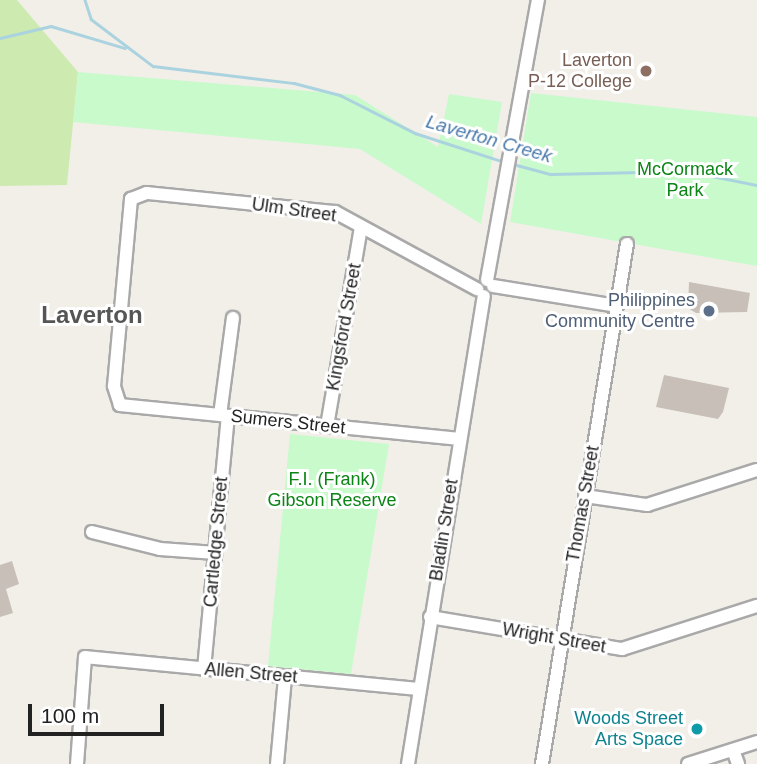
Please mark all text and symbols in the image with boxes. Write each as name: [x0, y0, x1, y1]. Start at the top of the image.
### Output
place label: Laverton P-12 College: [528, 50, 632, 92]
marker: Laverton P-12 College: [638, 63, 654, 79]
water label: Laverton Creek: [423, 110, 555, 168]
park label: McCormack Park: [637, 159, 733, 202]
street label: Ulm Street: [250, 193, 338, 227]
street label: Kingsford Street: [322, 262, 366, 392]
place label: Philippines Community Centre: [545, 290, 695, 332]
district label: Laverton: [41, 301, 143, 329]
marker: Philippines Community Centre: [701, 303, 717, 319]
street label: Sumers Street: [230, 405, 346, 439]
street label: Thomas Street: [562, 444, 604, 564]
park label: F.I. (Frank) Gibson Reserve: [267, 469, 397, 512]
street label: Cartledge Street: [200, 476, 232, 608]
street label: Bladin Street: [425, 477, 463, 583]
street label: Wright Street: [501, 618, 607, 658]
street label: Allen Street: [204, 658, 298, 688]
scale bar: [32, 690, 168, 734]
text: 100 m: [41, 704, 99, 727]
place label: Woods Street Arts Space: [574, 708, 683, 750]
marker: Woods Street Arts Space: [689, 721, 705, 737]

